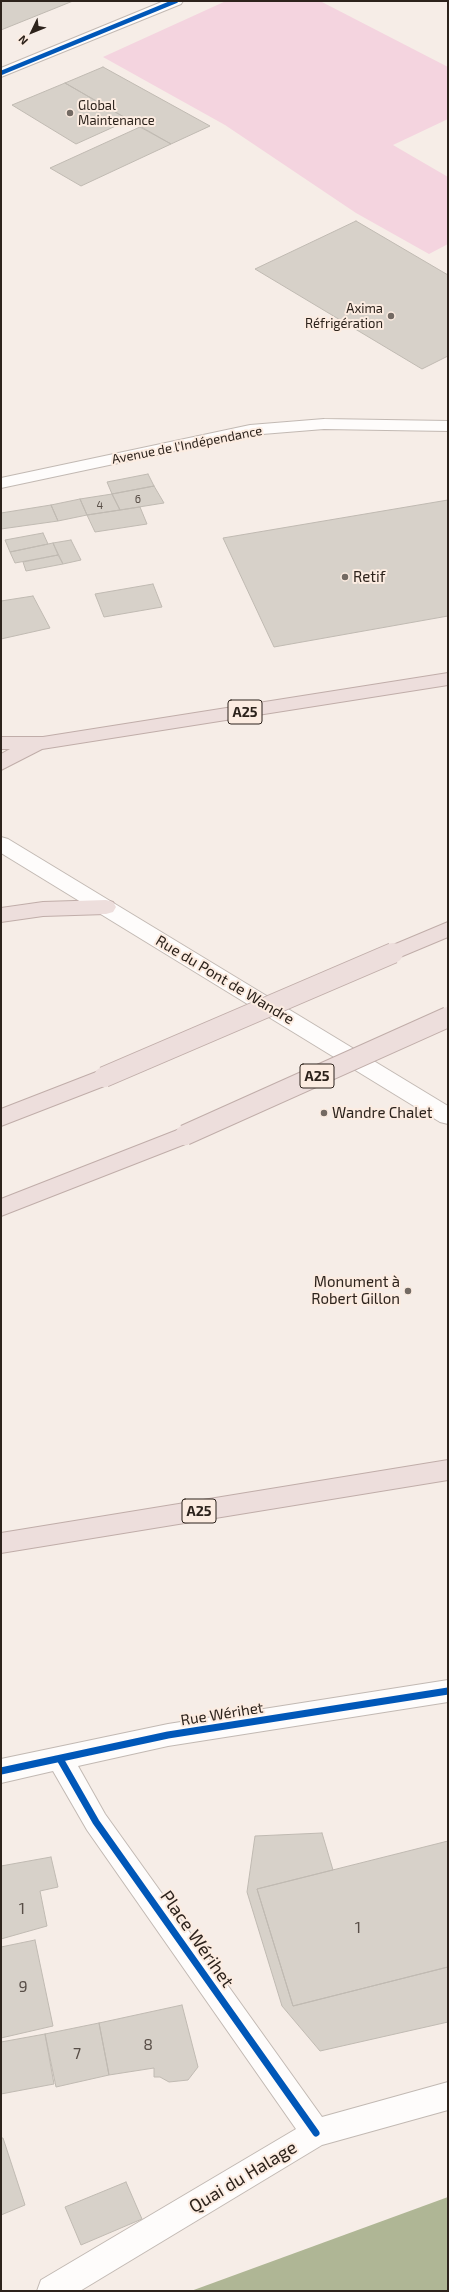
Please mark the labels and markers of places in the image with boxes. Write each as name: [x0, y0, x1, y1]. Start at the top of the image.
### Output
place label: Global Maintenance: [78, 98, 155, 129]
marker: Global Maintenance: [65, 108, 75, 118]
place label: Axima Réfrigération: [305, 301, 383, 332]
marker: Axima Réfrigération: [386, 311, 396, 321]
place label: Retif: [353, 568, 385, 586]
marker: Retif: [340, 572, 350, 582]
place label: Wandre Chalet: [332, 1104, 433, 1122]
marker: Wandre Chalet: [319, 1108, 329, 1118]
place label: Monument à Robert Gillon: [311, 1273, 400, 1308]
marker: Monument à Robert Gillon: [403, 1286, 413, 1296]

